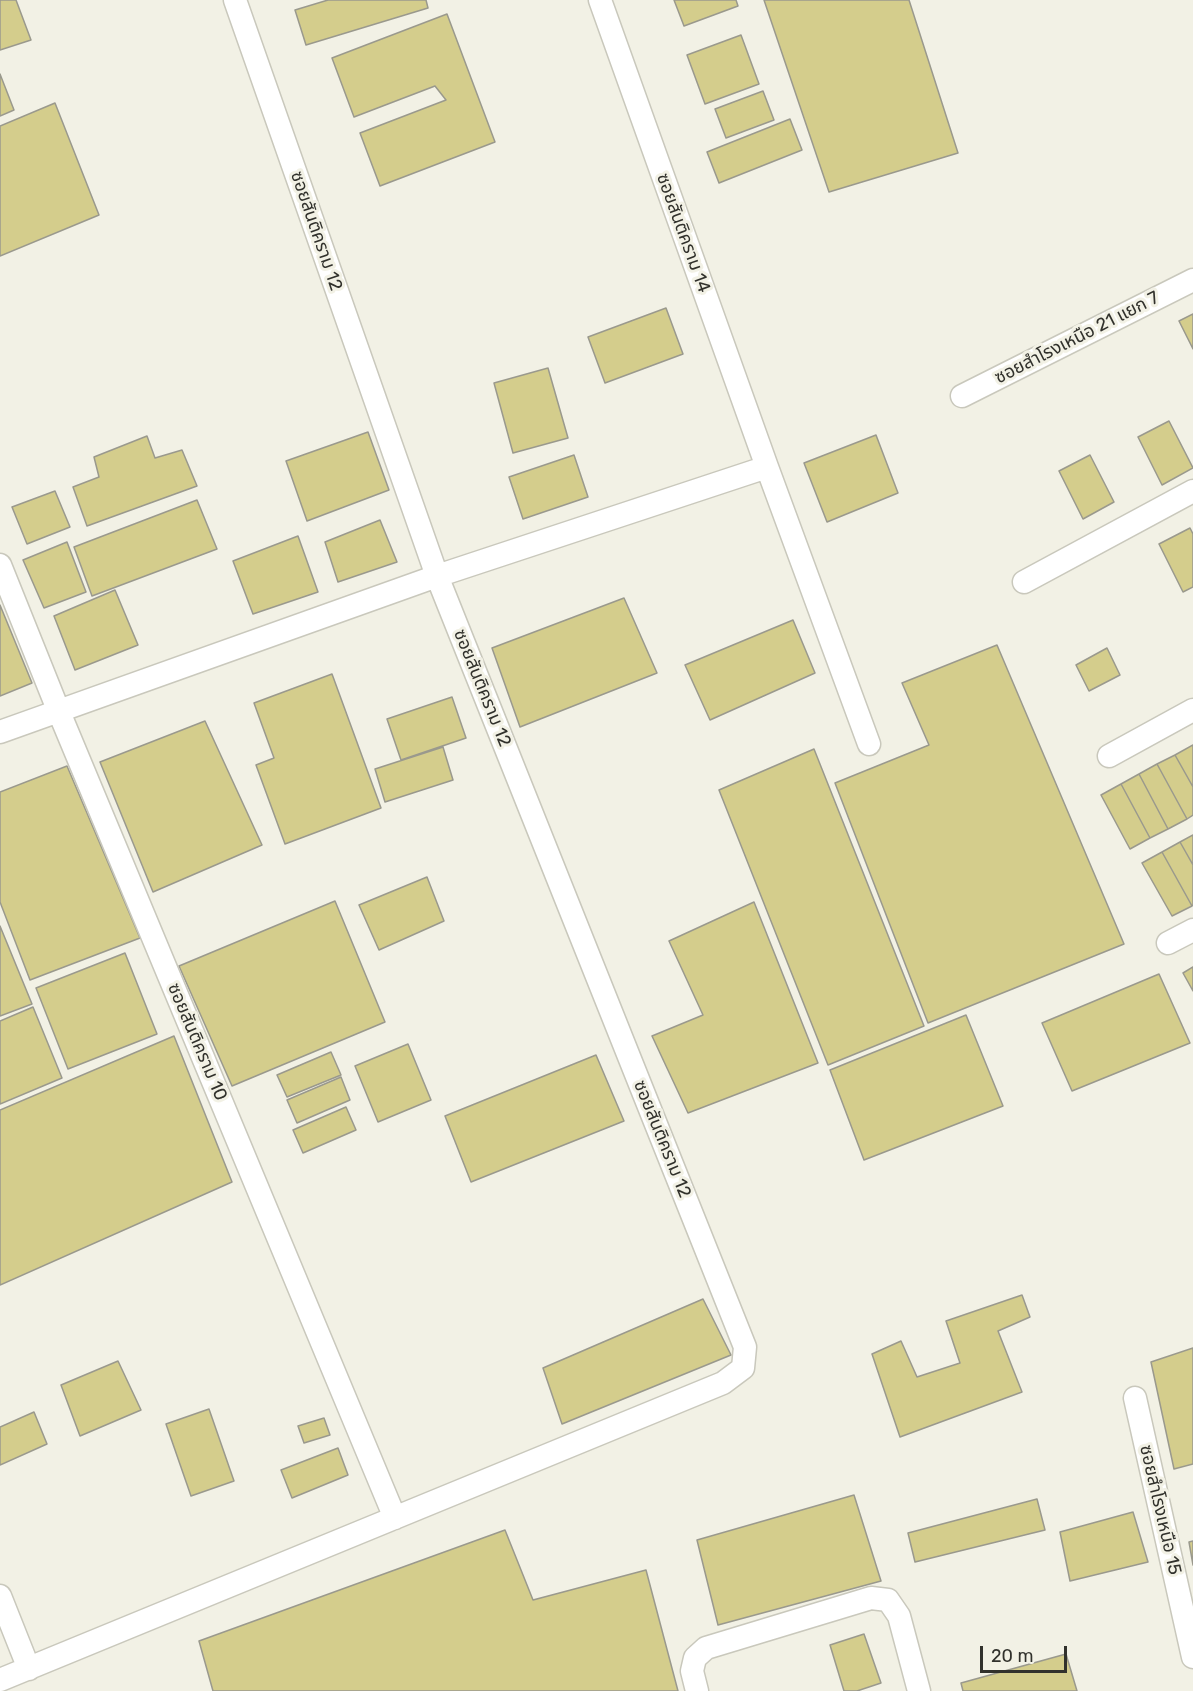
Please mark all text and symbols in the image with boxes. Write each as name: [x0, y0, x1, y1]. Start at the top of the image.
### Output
street label: ซอยสันติคราม 12: [285, 169, 347, 293]
street label: ซอยสันติคราม 14: [651, 170, 715, 296]
street label: ซอยสำโรงเหนือ 21 แยก 7: [991, 287, 1163, 389]
street label: ซอยสันติคราม 12: [449, 626, 515, 750]
street label: ซอยสันติคราม 10: [163, 980, 231, 1104]
street label: ซอยสันติคราม 12: [629, 1077, 695, 1201]
street label: ซอยสำโรงเหนือ 15: [1135, 1443, 1185, 1577]
scale bar: [983, 1634, 1070, 1672]
text: 20 m: [991, 1645, 1033, 1667]

